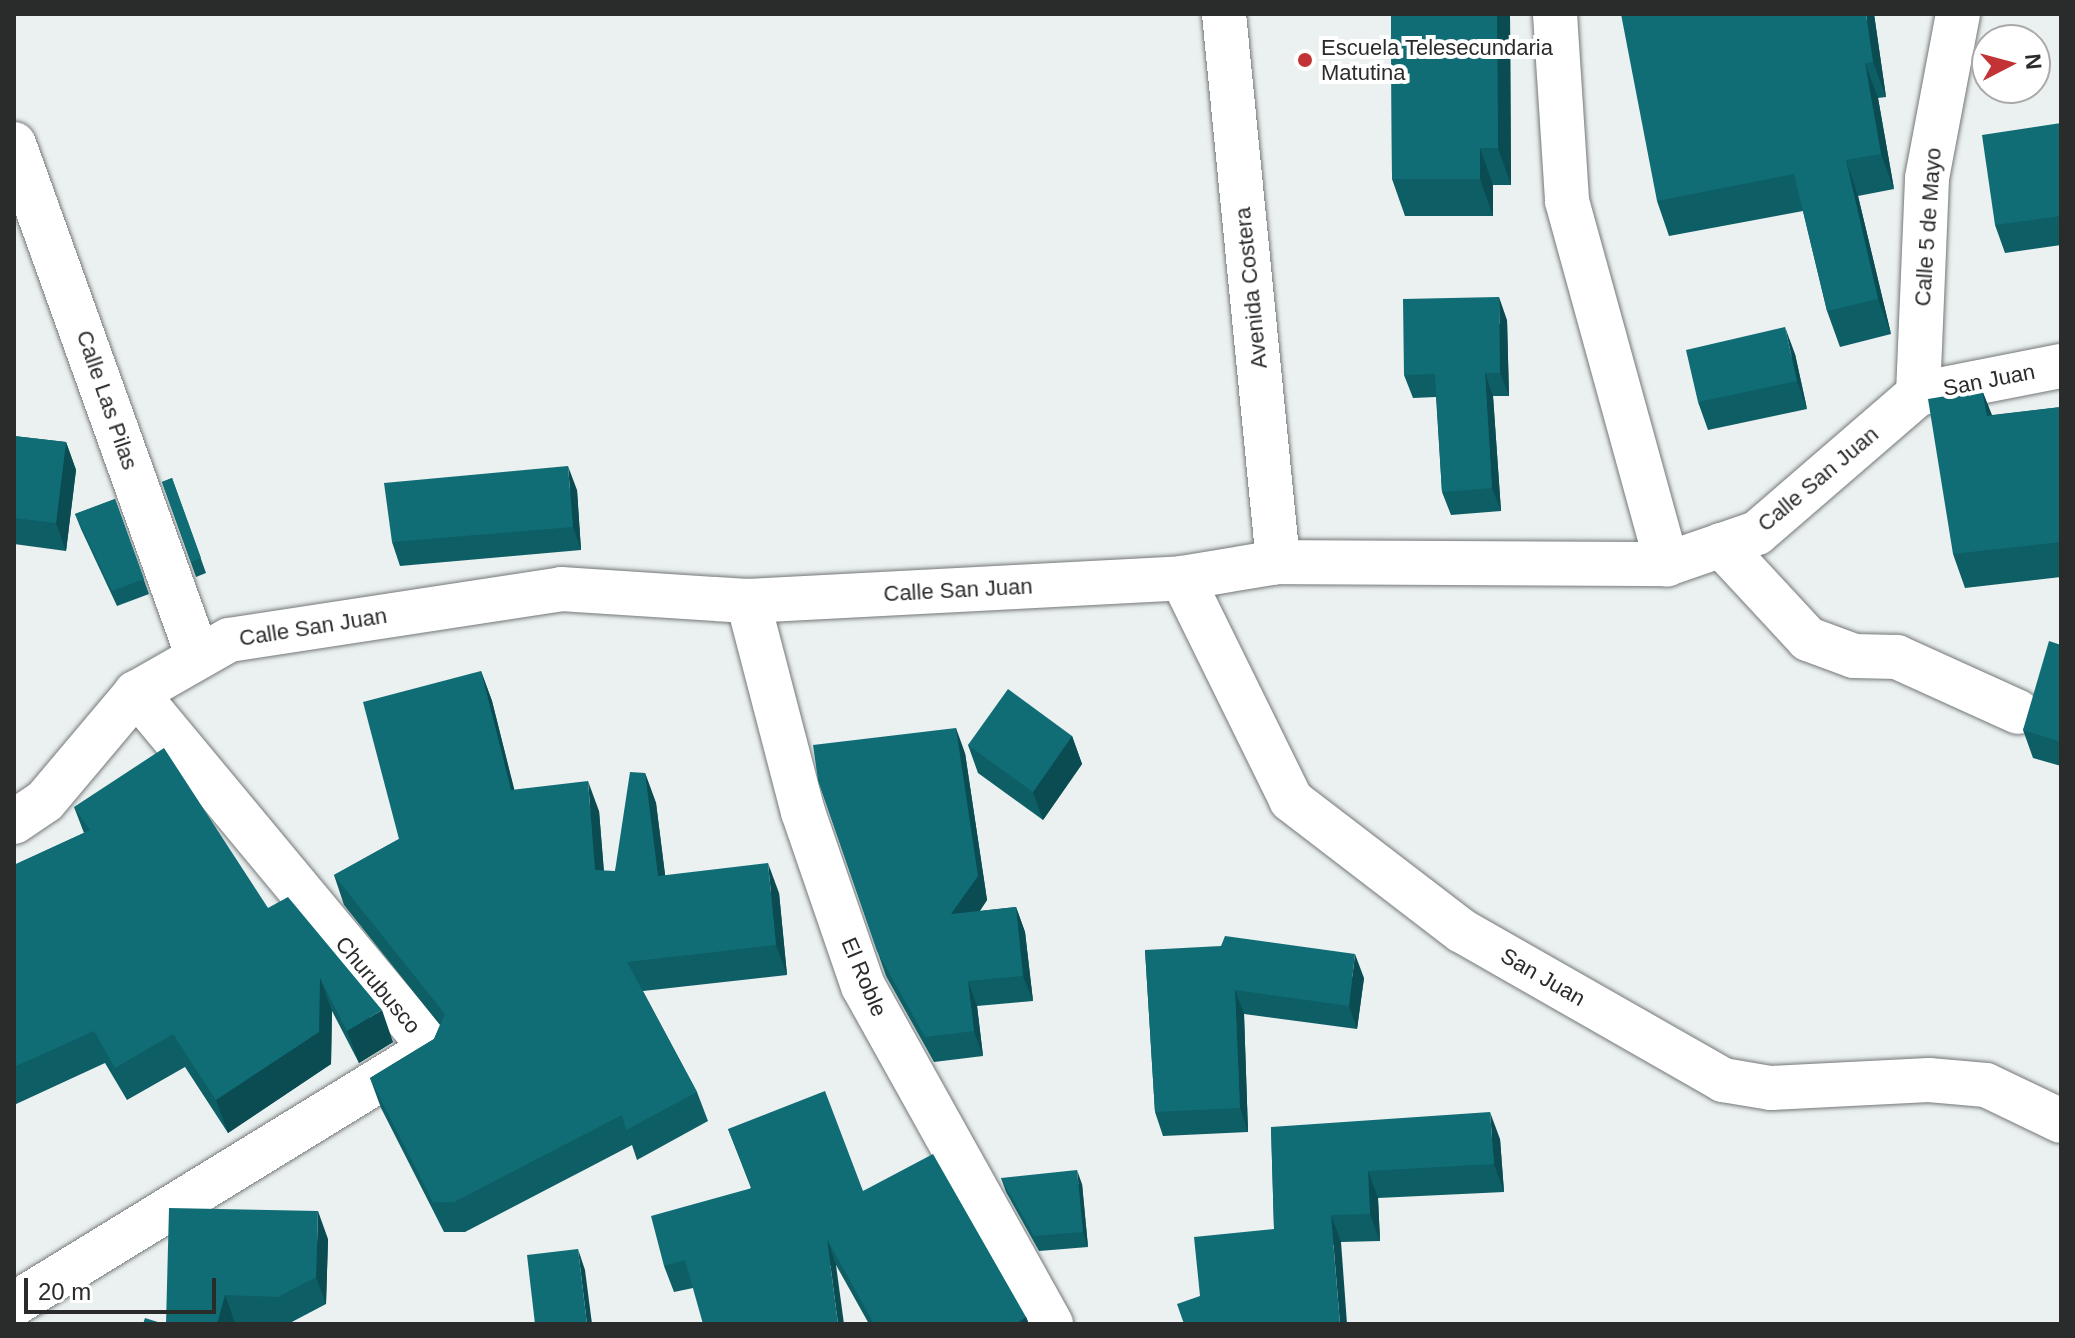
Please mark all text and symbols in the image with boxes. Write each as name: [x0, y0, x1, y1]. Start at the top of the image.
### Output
north arrow: [1971, 24, 2051, 104]
place label: Escuela Telesecundaria Matutina: [1321, 34, 1553, 86]
marker: Escuela Telesecundaria Matutina: [1296, 51, 1314, 69]
text: N: [2020, 52, 2047, 71]
street label: Calle 5 de Mayo: [1909, 147, 1947, 307]
street label: Avenida Costera: [1229, 206, 1273, 370]
street label: Calle Las Pilas: [71, 327, 143, 473]
street label: San Juan: [1941, 358, 2037, 402]
street label: Calle San Juan: [1752, 421, 1884, 537]
street label: Calle San Juan: [883, 573, 1033, 607]
street label: Calle San Juan: [237, 602, 389, 652]
street label: Churubusco: [330, 931, 426, 1039]
street label: El Roble: [836, 934, 892, 1020]
street label: San Juan: [1496, 942, 1590, 1012]
scale bar: [28, 1262, 220, 1312]
text: 20 m: [38, 1278, 91, 1305]

